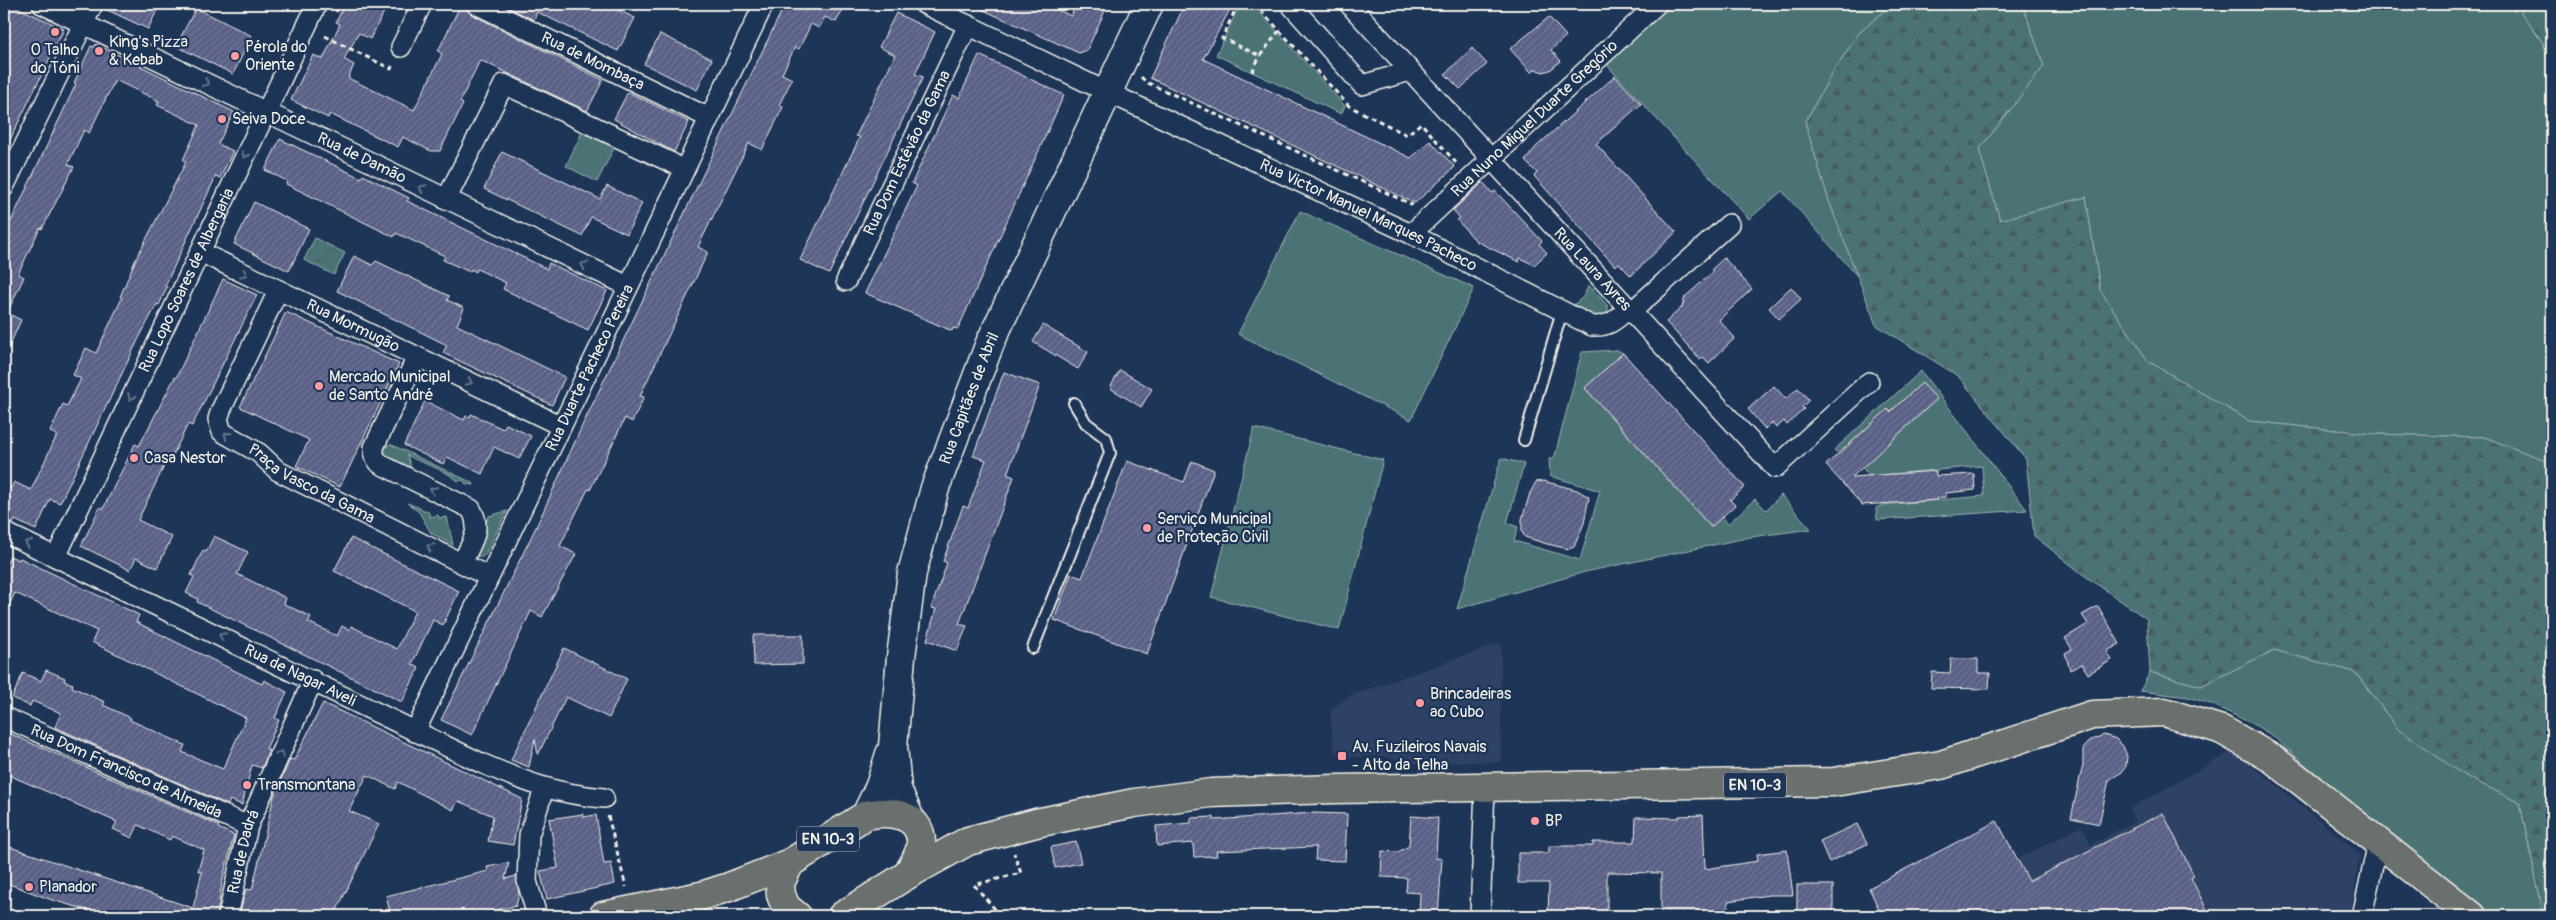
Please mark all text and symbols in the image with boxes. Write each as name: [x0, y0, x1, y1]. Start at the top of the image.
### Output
marker: O Talho do Tóni: [49, 26, 61, 38]
street label: Rua de Mombaça: [538, 27, 648, 95]
place label: King's Pizza & Kebab: [109, 32, 188, 70]
street label: Rua Nuno Miguel Duarte Gregório: [1447, 36, 1622, 201]
place label: Pérola do Oriente: [245, 37, 308, 75]
place label: O Talho do Tóni: [30, 40, 80, 78]
marker: King's Pizza & Kebab: [93, 45, 105, 57]
marker: Pérola do Oriente: [229, 50, 241, 62]
street label: Rua Dom Estêvão da Gama: [859, 67, 955, 239]
one-way arrow: [201, 76, 210, 87]
place label: Seiva Doce: [232, 109, 305, 129]
marker: Seiva Doce: [216, 113, 228, 125]
street label: Rua de Damão: [314, 128, 410, 188]
one-way arrow: [240, 150, 251, 159]
street label: Rua Victor Manuel Marques Pacheco: [1256, 155, 1481, 276]
one-way arrow: [418, 184, 427, 194]
street label: Rua Lopo Soares de Albergaria: [135, 185, 239, 376]
street label: Rua Laura Ayres: [1549, 223, 1636, 315]
one-way arrow: [580, 261, 589, 272]
one-way arrow: [238, 268, 247, 278]
street label: Rua Duarte Pacheco Pereira: [541, 281, 638, 454]
street label: Rua Mormugão: [303, 295, 403, 357]
street label: Rua Capitães de Abril: [935, 329, 1004, 467]
place label: Mercado Municipal de Santo André: [329, 367, 451, 405]
one-way arrow: [464, 376, 473, 386]
marker: Mercado Municipal de Santo André: [313, 380, 325, 392]
one-way arrow: [127, 392, 137, 401]
one-way arrow: [224, 432, 233, 441]
street label: Praça Vasco da Gama: [245, 439, 378, 528]
place label: Casa Nestor: [144, 448, 226, 468]
marker: Casa Nestor: [128, 452, 140, 464]
one-way arrow: [429, 486, 438, 496]
place label: Serviço Municipal de Proteção Civil: [1157, 509, 1272, 547]
marker: Serviço Municipal de Proteção Civil: [1141, 522, 1153, 534]
one-way arrow: [24, 539, 33, 550]
one-way arrow: [426, 543, 435, 553]
one-way arrow: [218, 632, 227, 642]
street label: Rua de Nagar Aveli: [241, 640, 359, 711]
place label: Brincadeiras ao Cubo: [1430, 684, 1511, 722]
marker: Brincadeiras ao Cubo: [1414, 697, 1426, 709]
street label: Rua Dom Francisco de Almeida: [27, 720, 225, 823]
place label: Av. Fuzileiros Navais - Alto da Telha: [1352, 737, 1487, 775]
one-way arrow: [274, 750, 285, 759]
marker: Av. Fuzileiros Navais - Alto da Telha: [1336, 750, 1348, 762]
road number: EN 10-3: [1724, 772, 1786, 798]
place label: Transmontana: [257, 775, 355, 795]
marker: Transmontana: [241, 779, 253, 791]
street label: Rua de Dadrá: [223, 806, 264, 896]
place label: BP: [1545, 811, 1563, 831]
marker: BP: [1529, 815, 1541, 827]
road number: EN 10-3: [797, 826, 859, 852]
place label: Planador: [39, 877, 97, 897]
marker: Planador: [23, 881, 35, 893]

